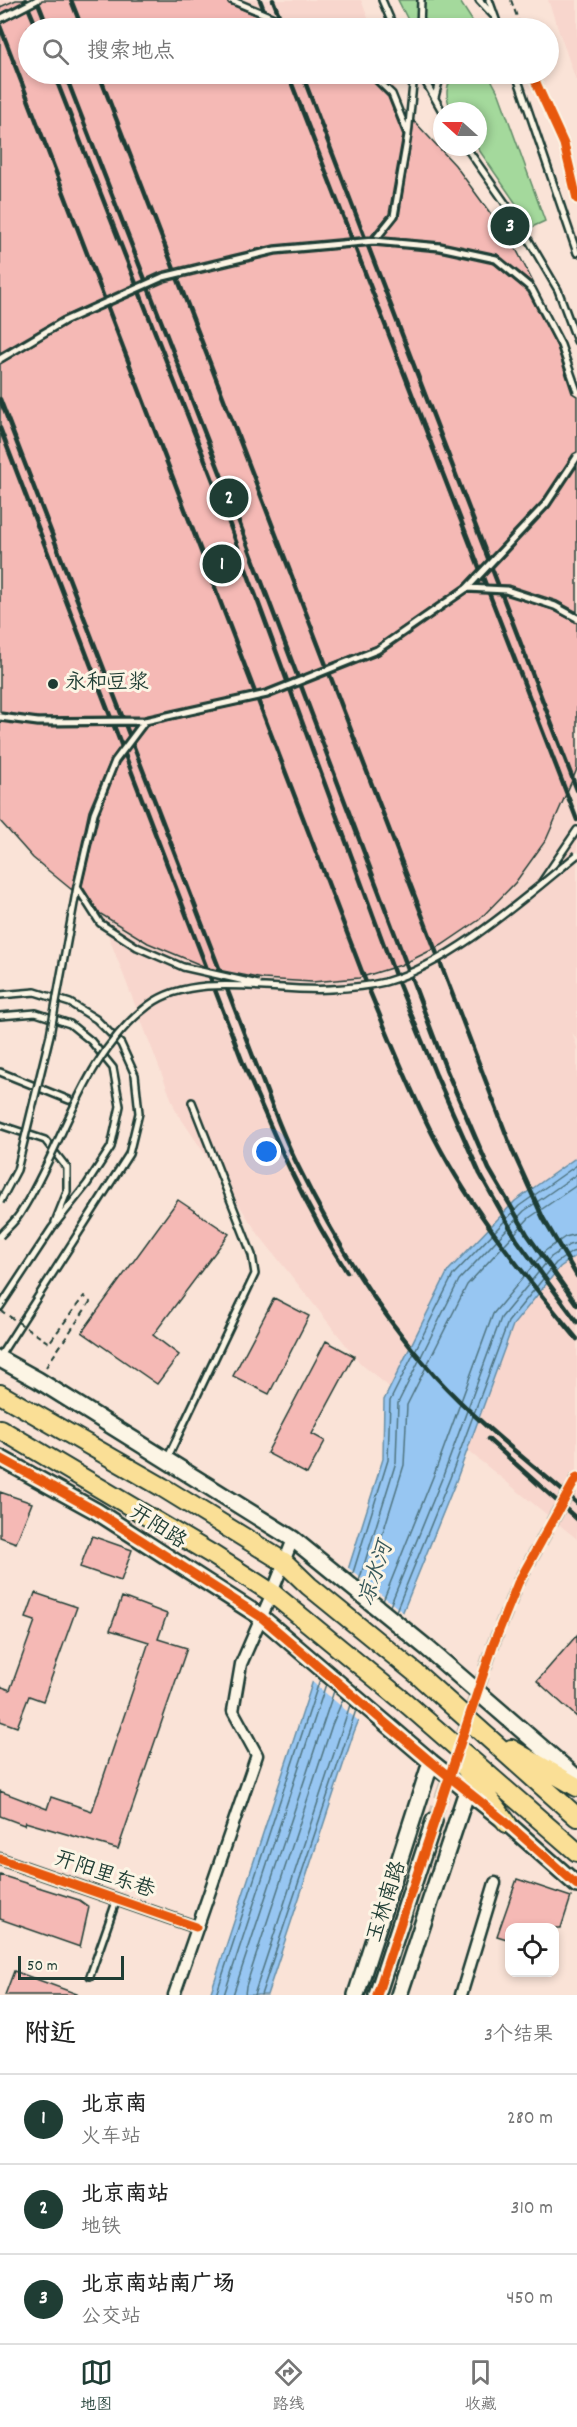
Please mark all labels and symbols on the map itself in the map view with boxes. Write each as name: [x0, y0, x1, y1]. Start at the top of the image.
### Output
north arrow: [433, 102, 487, 156]
pin: 3: [490, 204, 530, 248]
pin: 2: [210, 476, 248, 520]
pin: 1: [202, 542, 242, 586]
place label: 永和豆浆: [65, 669, 149, 699]
marker: 永和豆浆: [46, 677, 60, 691]
your location: [252, 1137, 281, 1166]
street label: 开阳路: [122, 1498, 192, 1558]
water label: 凉水河: [352, 1535, 403, 1610]
street label: 开阳里东巷: [49, 1845, 159, 1907]
street label: 玉林南路: [361, 1857, 415, 1947]
scale bar: [18, 1953, 124, 1980]

